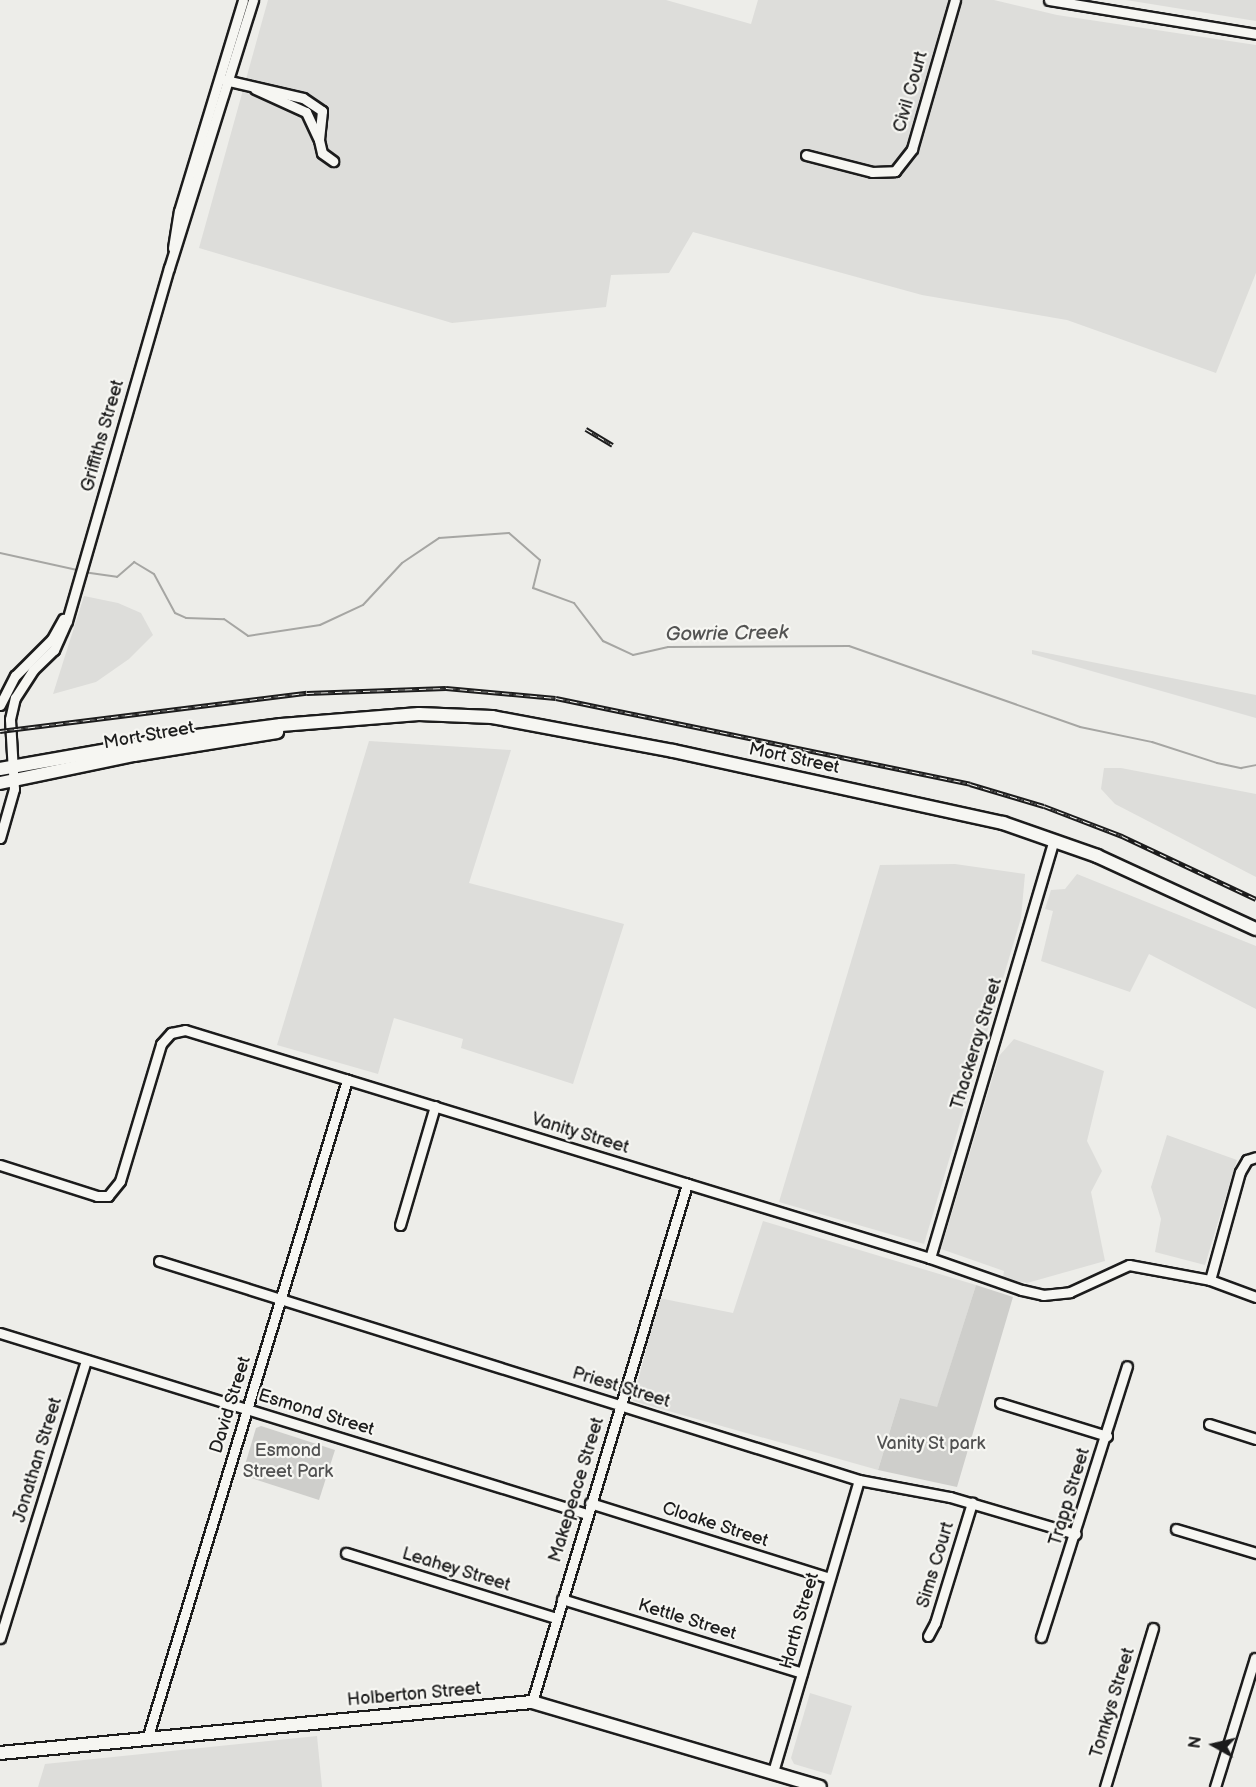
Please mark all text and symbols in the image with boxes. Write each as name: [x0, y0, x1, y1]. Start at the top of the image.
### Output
street label: Civil Court: [889, 49, 933, 135]
street label: Griffiths Street: [77, 377, 129, 495]
water label: Gowrie Creek: [665, 621, 789, 647]
street label: Mort Street: [102, 717, 196, 755]
street label: Mort Street: [747, 739, 841, 779]
street label: Thackeray Street: [947, 975, 1007, 1113]
street label: Vanity Street: [528, 1109, 632, 1159]
street label: David Street: [206, 1354, 256, 1456]
street label: Priest Street: [569, 1363, 673, 1413]
street label: Esmond Street: [255, 1385, 377, 1441]
street label: Jonathan Street: [9, 1395, 67, 1525]
street label: Makepeace Street: [545, 1415, 609, 1565]
park label: Vanity St park: [876, 1433, 986, 1455]
park label: Esmond Street Park: [243, 1441, 333, 1484]
street label: Trapp Street: [1045, 1445, 1095, 1549]
street label: Cloake Street: [659, 1498, 771, 1552]
street label: Sims Court: [913, 1519, 959, 1611]
street label: Leahey Street: [399, 1543, 513, 1597]
street label: Harth Street: [776, 1570, 824, 1672]
street label: Kettle Street: [635, 1595, 739, 1645]
street label: Tomkys Street: [1086, 1645, 1140, 1761]
street label: Holberton Street: [346, 1678, 482, 1712]
north arrow: [1184, 1715, 1244, 1775]
text: N: [1185, 1735, 1206, 1750]

